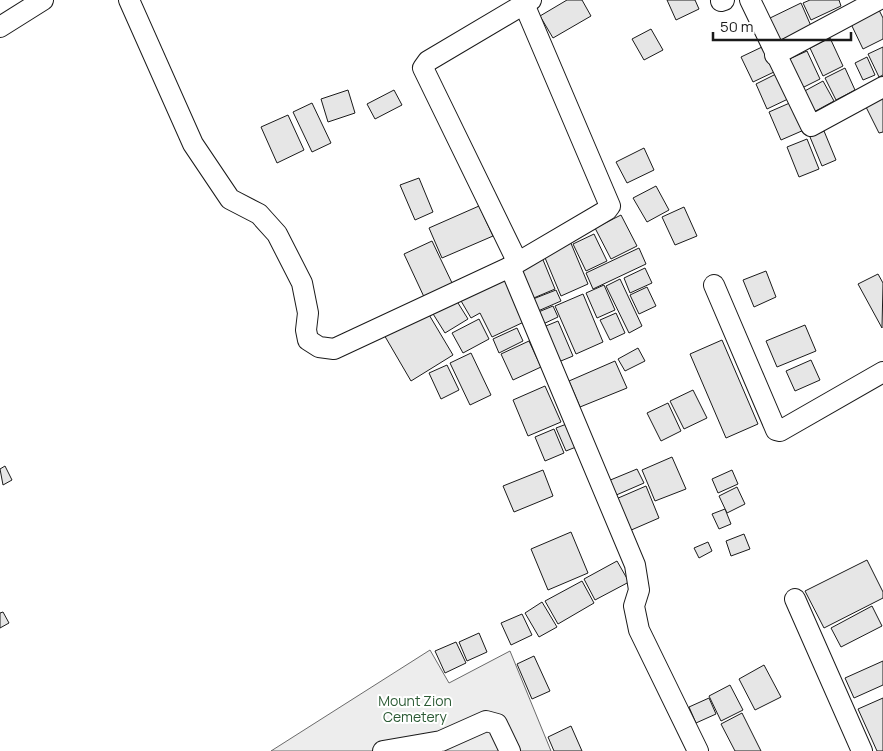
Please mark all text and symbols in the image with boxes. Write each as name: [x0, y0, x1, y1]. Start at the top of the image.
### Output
scale bar: [713, 10, 850, 42]
text: 50 m: [720, 16, 754, 37]
park label: Mount Zion Cemetery: [378, 691, 452, 726]

